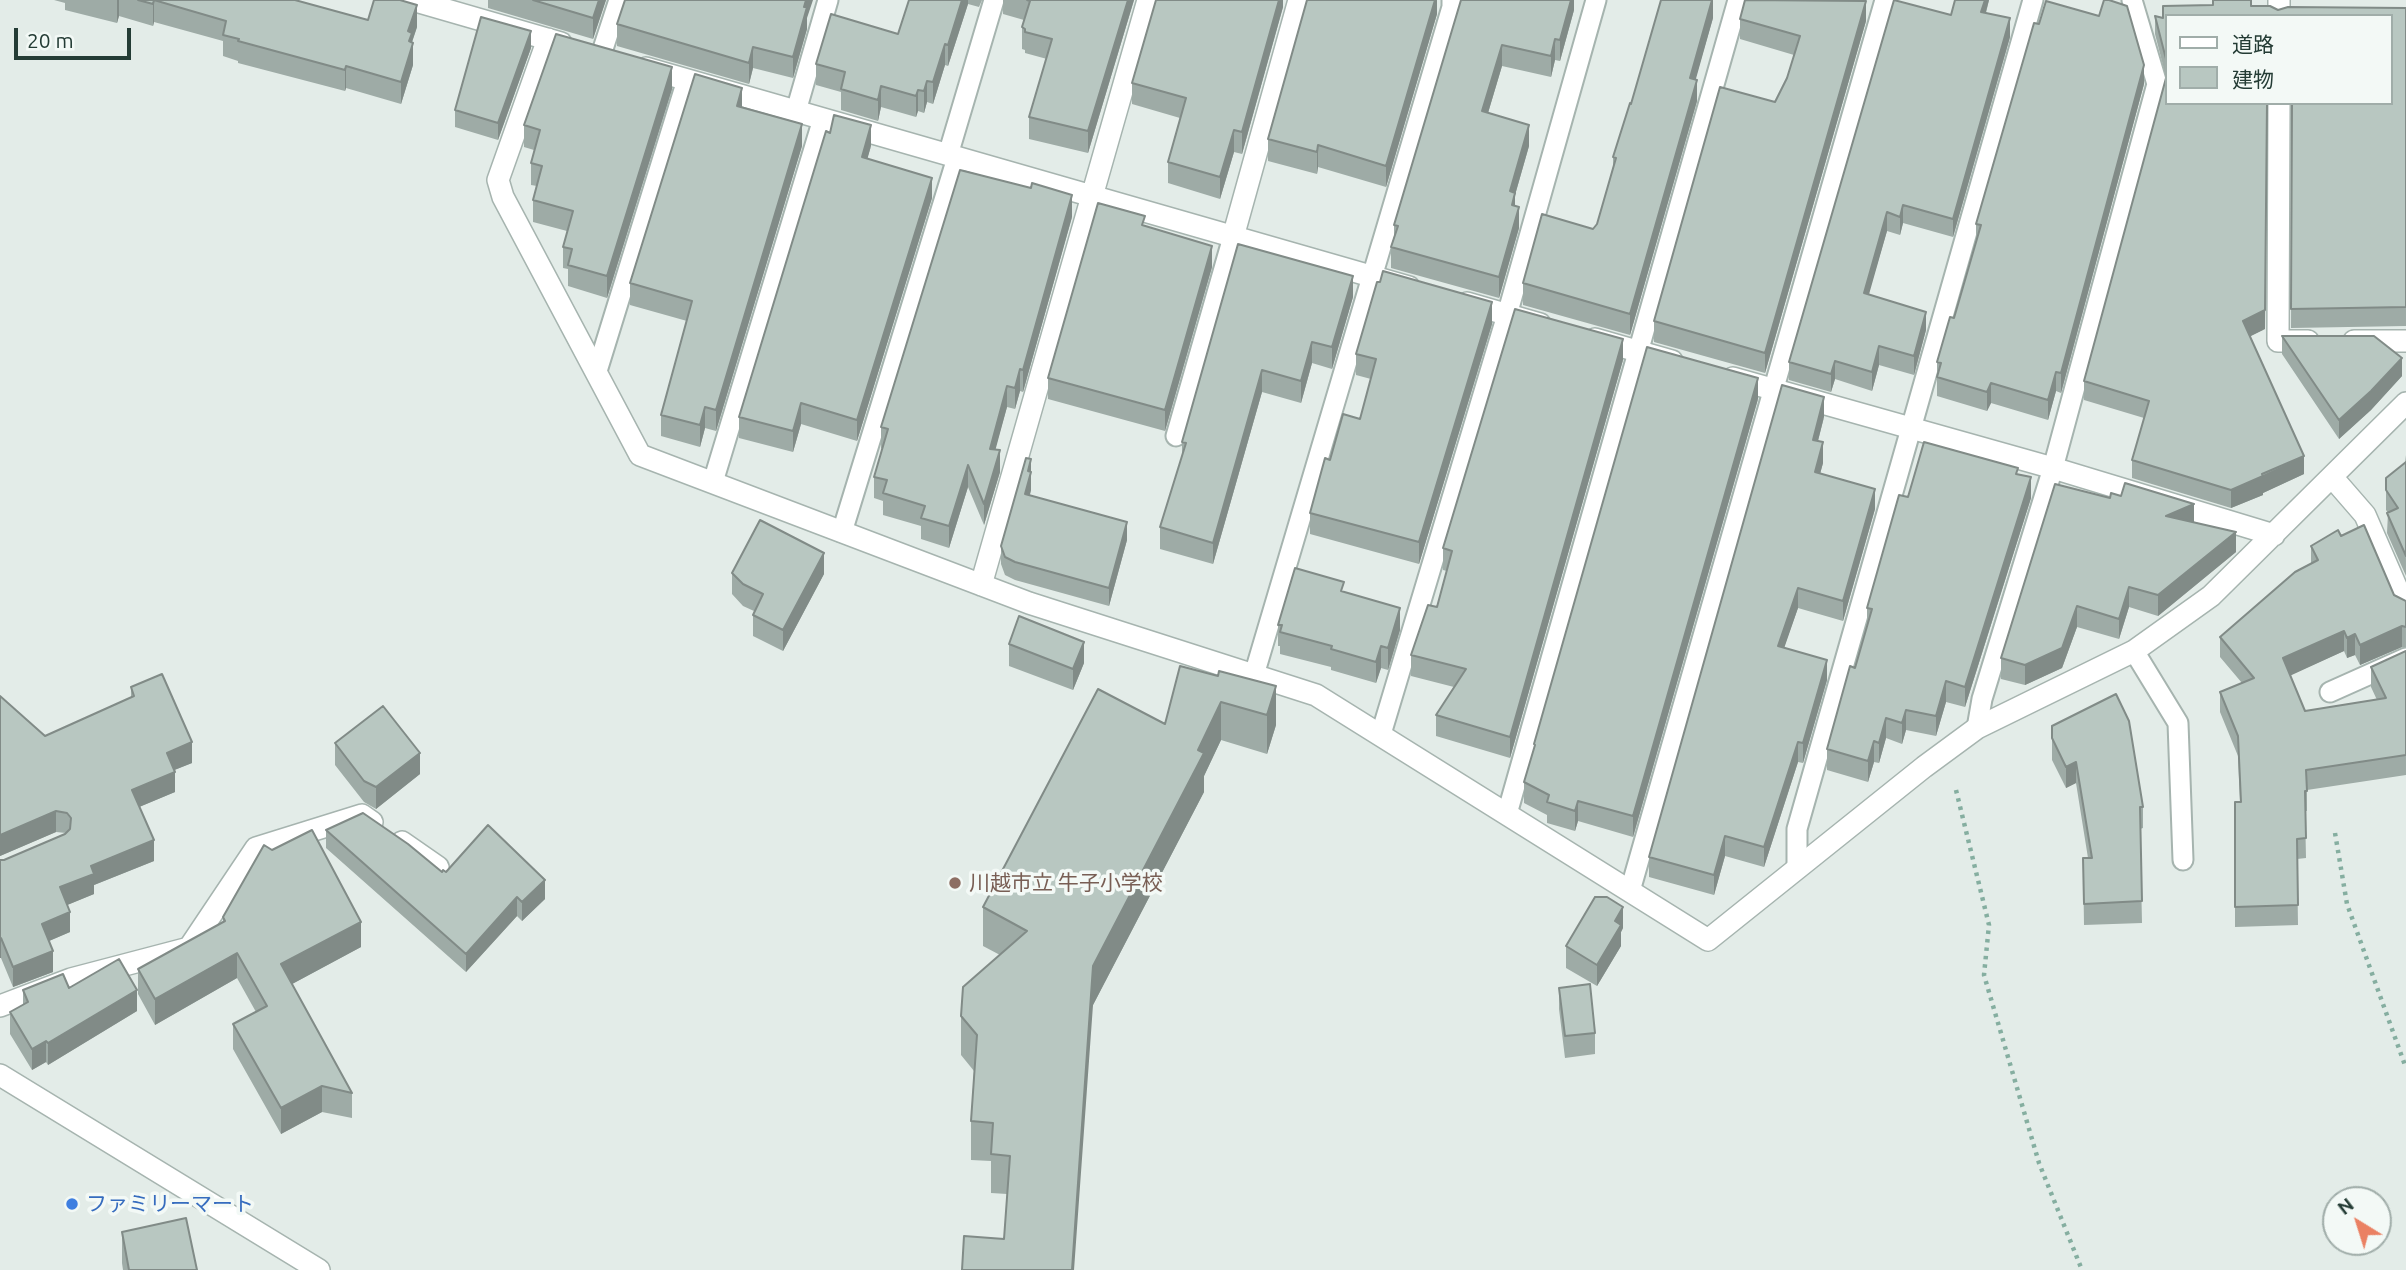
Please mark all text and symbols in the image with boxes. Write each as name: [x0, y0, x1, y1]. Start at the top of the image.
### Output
scale bar: [18, 14, 135, 58]
legend: [2164, 14, 2392, 105]
text: 20 m: [27, 28, 74, 52]
text: 道路: [2232, 32, 2274, 56]
text: 建物: [2232, 67, 2274, 91]
place label: 川越市立 牛子小学校: [969, 870, 1163, 896]
marker: 川越市立 牛子小学校: [947, 875, 963, 891]
north arrow: [2322, 1186, 2392, 1256]
place label: ファミリーマート: [86, 1191, 254, 1217]
text: N: [2333, 1193, 2358, 1219]
marker: ファミリーマート: [64, 1196, 80, 1212]

